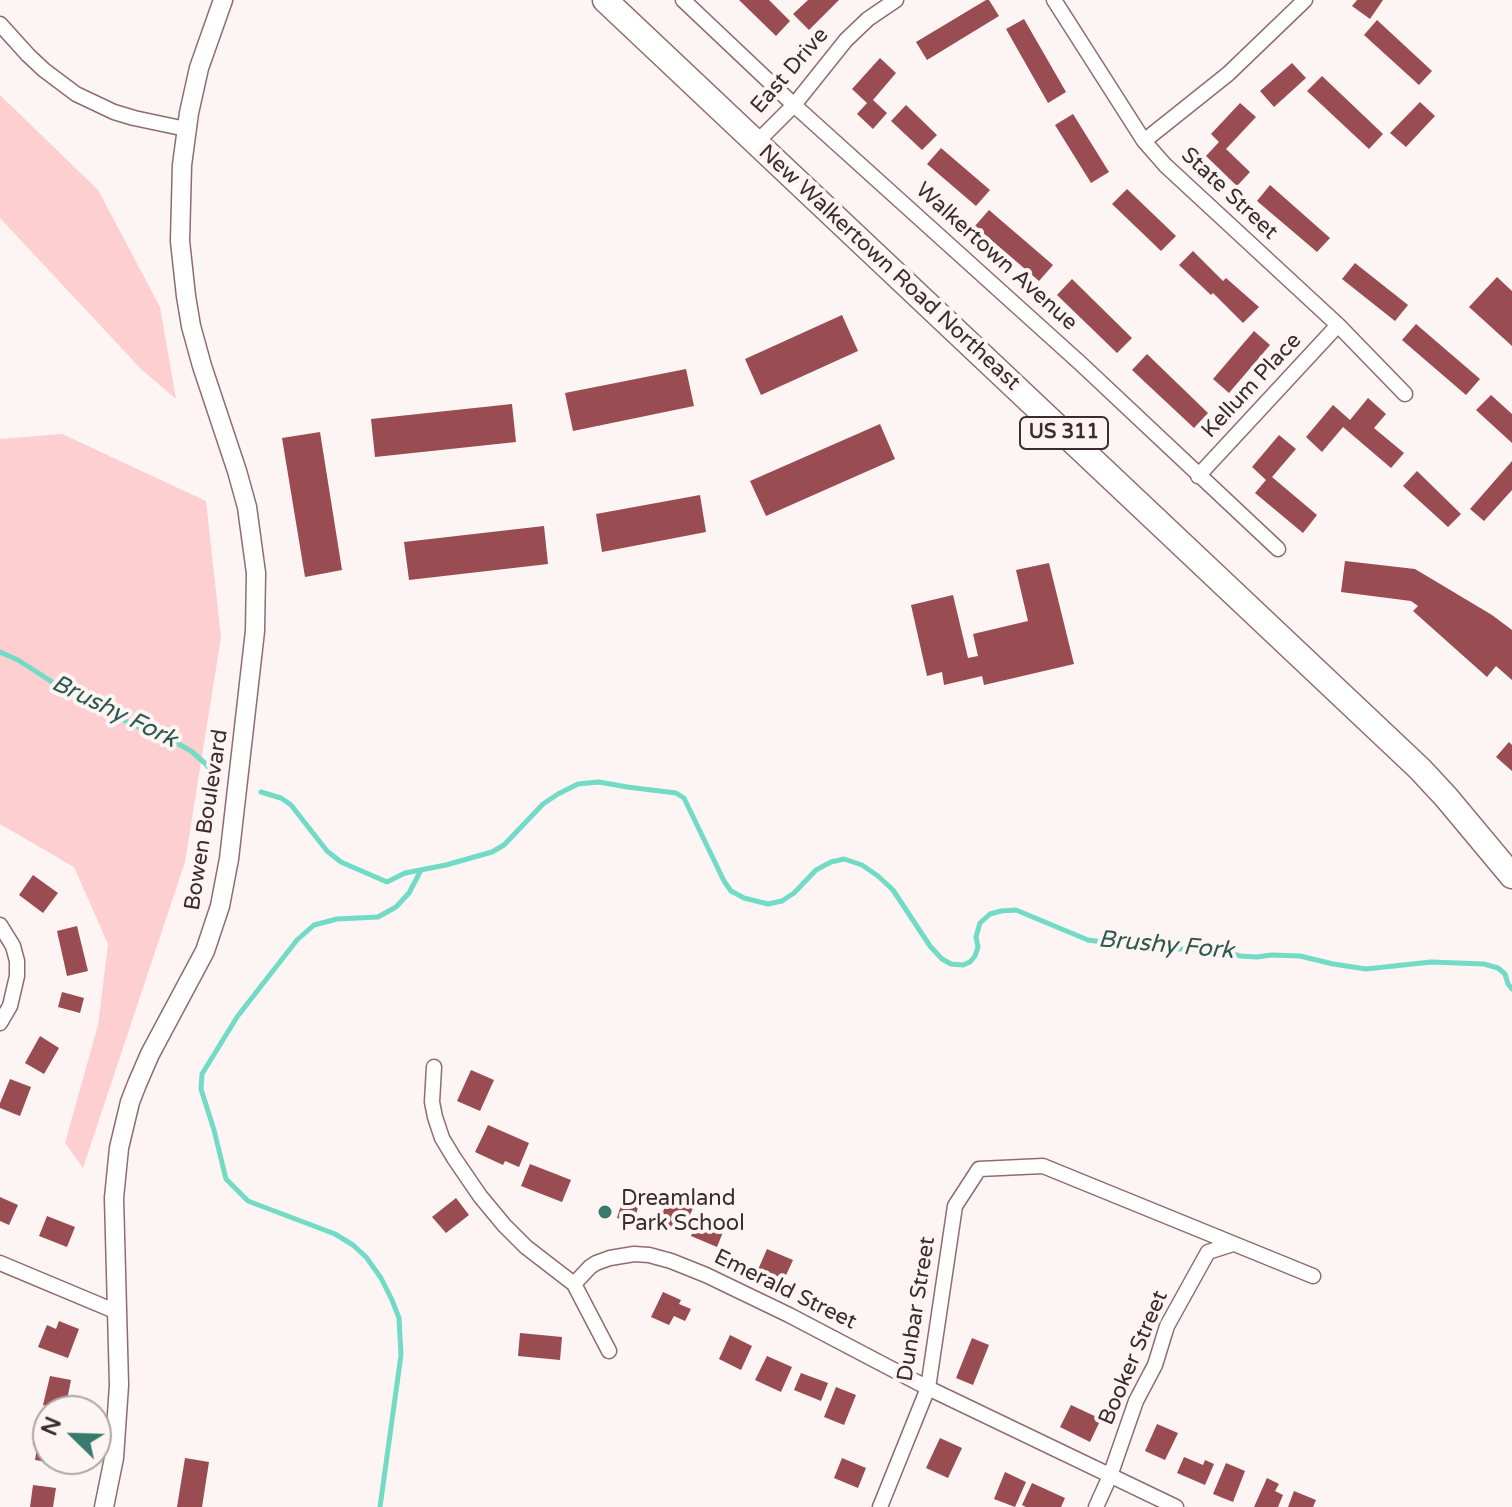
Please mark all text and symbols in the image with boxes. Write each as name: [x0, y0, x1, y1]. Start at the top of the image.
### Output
street label: East Drive: [746, 23, 834, 119]
street label: New Walkertown Road Northeast: [753, 140, 1025, 396]
street label: State Street: [1175, 142, 1283, 246]
street label: Walkertown Avenue: [910, 177, 1082, 337]
street label: Kellum Place: [1197, 328, 1307, 444]
road number: US 311: [1020, 417, 1108, 449]
water label: Brushy Fork: [47, 669, 181, 755]
street label: Bowen Boulevard: [180, 728, 234, 912]
water label: Brushy Fork: [1097, 926, 1235, 966]
place label: Dreamland Park School: [621, 1186, 745, 1238]
marker: Dreamland Park School: [596, 1203, 614, 1221]
street label: Dunbar Street: [893, 1235, 941, 1383]
street label: Emerald Street: [709, 1244, 861, 1336]
street label: Booker Street: [1094, 1287, 1174, 1429]
north arrow: [32, 1395, 112, 1475]
text: N: [36, 1413, 67, 1440]

